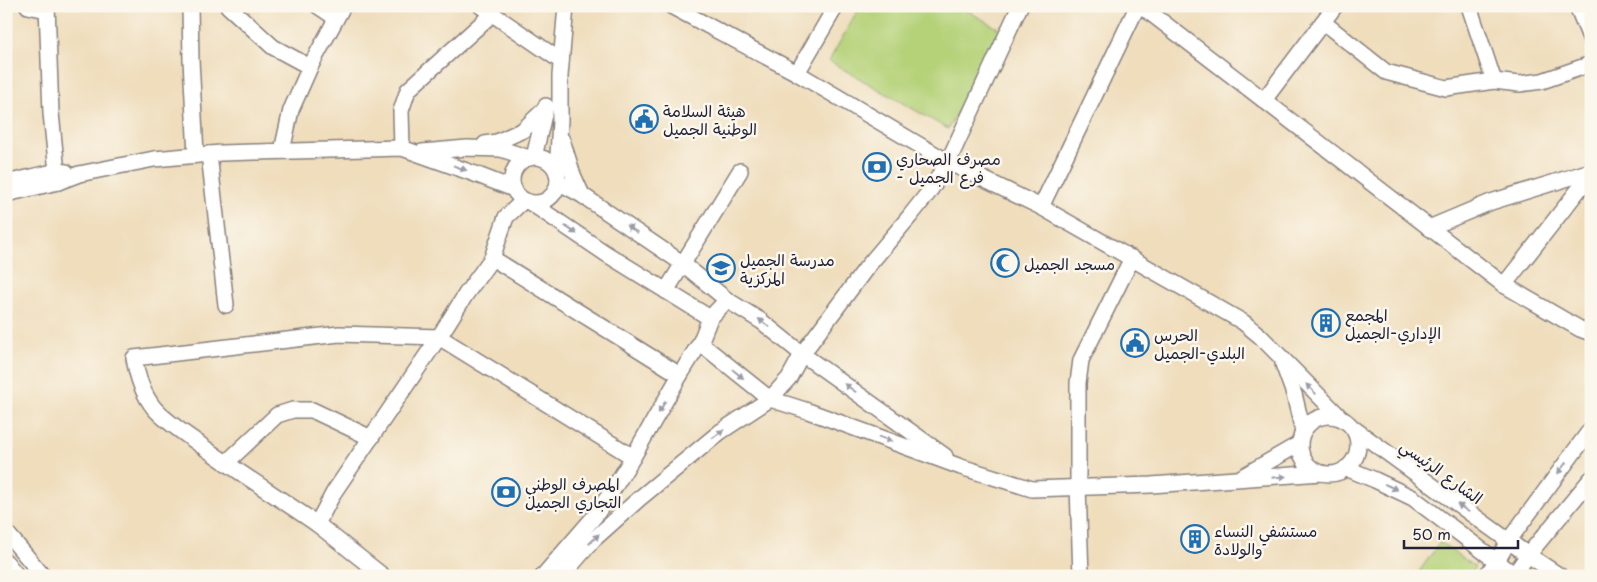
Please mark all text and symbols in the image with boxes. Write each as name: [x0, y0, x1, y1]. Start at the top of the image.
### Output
place label: هيئة السلامة الوطنية الجميل: [663, 98, 757, 140]
public building icon: هيئة السلامة الوطنية الجميل: [629, 104, 659, 134]
place label: مصرف الصحاري - فرع الجميل: [896, 146, 1001, 189]
bank icon: مصرف الصحاري - فرع الجميل: [862, 152, 892, 182]
one-way arrow: [453, 164, 468, 172]
one-way arrow: [625, 224, 638, 234]
one-way arrow: [565, 225, 578, 235]
place label: مدرسة الجميل المركزية: [740, 247, 835, 289]
mosque icon: مسجد الجميل: [990, 248, 1020, 278]
place label: مسجد الجميل: [1024, 251, 1115, 275]
school or university icon: مدرسة الجميل المركزية: [706, 253, 736, 283]
place label: المجمع الإداري-الجميل: [1345, 302, 1441, 345]
building icon: المجمع الإداري-الجميل: [1311, 308, 1341, 338]
one-way arrow: [757, 318, 771, 328]
place label: الحرس البلدي-الجميل: [1154, 322, 1245, 365]
public building icon: الحرس البلدي-الجميل: [1120, 328, 1150, 358]
one-way arrow: [731, 368, 744, 379]
one-way arrow: [843, 383, 856, 393]
one-way arrow: [1306, 383, 1318, 395]
one-way arrow: [658, 399, 666, 414]
one-way arrow: [711, 429, 724, 439]
street label: الشارع الرئيسي: [1393, 433, 1488, 512]
one-way arrow: [878, 435, 893, 443]
one-way arrow: [1557, 461, 1567, 475]
place label: المصرف الوطني التجاري الجميل: [525, 471, 621, 514]
one-way arrow: [1272, 473, 1288, 481]
bank icon: المصرف الوطني التجاري الجميل: [491, 477, 521, 507]
one-way arrow: [1384, 483, 1398, 491]
one-way arrow: [1457, 502, 1470, 513]
scale bar: [1404, 517, 1518, 549]
place label: مستشفي النساء والولادة: [1214, 518, 1317, 560]
text: 50 m: [1412, 522, 1451, 545]
building icon: مستشفي النساء والولادة: [1180, 524, 1210, 554]
one-way arrow: [588, 534, 600, 546]

